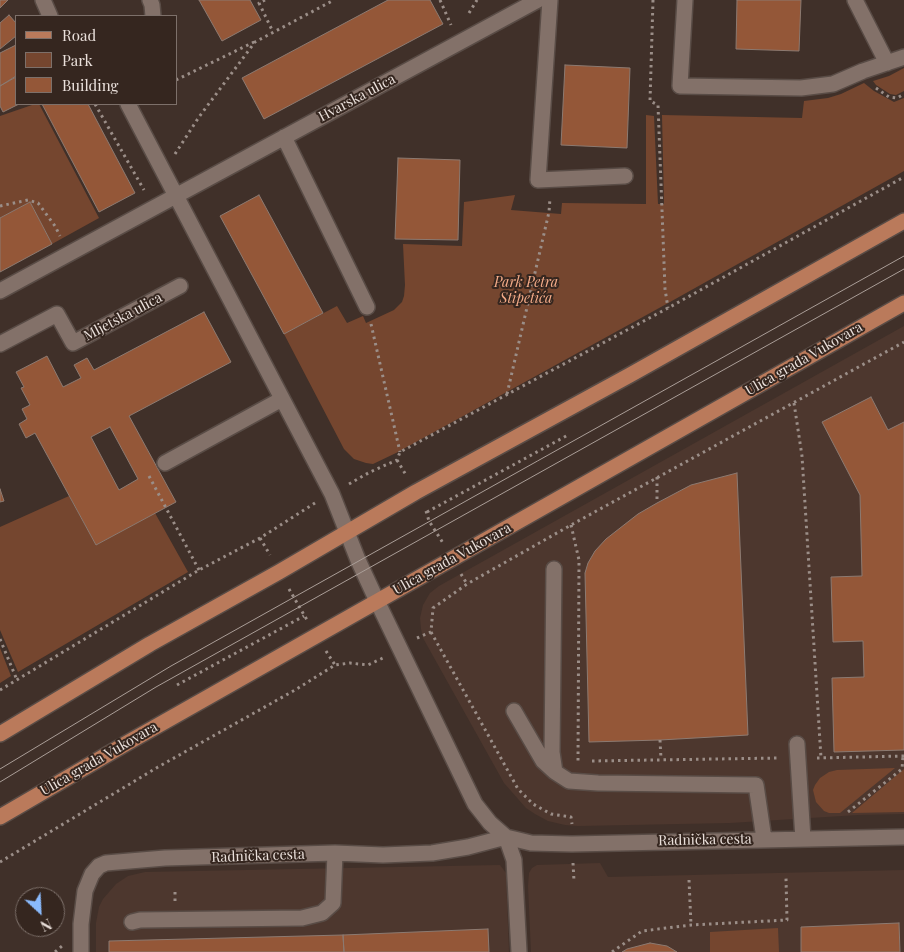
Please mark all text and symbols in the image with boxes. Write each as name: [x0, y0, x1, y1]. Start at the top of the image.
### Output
legend: [15, 15, 178, 105]
text: Road: [62, 25, 96, 45]
text: Park: [62, 50, 93, 70]
street label: Hvarska ulica: [316, 71, 398, 125]
text: Building: [62, 75, 118, 95]
park label: Park Petra Stipetića: [494, 275, 558, 308]
street label: Mljetska ulica: [81, 289, 165, 345]
street label: Ulica grada Vukovara: [742, 319, 866, 399]
street label: Ulica grada Vukovara: [390, 520, 514, 598]
street label: Ulica grada Vukovara: [37, 719, 161, 799]
street label: Radnička cesta: [658, 831, 752, 849]
street label: Radnička cesta: [211, 846, 305, 866]
north arrow: [15, 887, 65, 937]
text: N: [38, 914, 55, 936]

